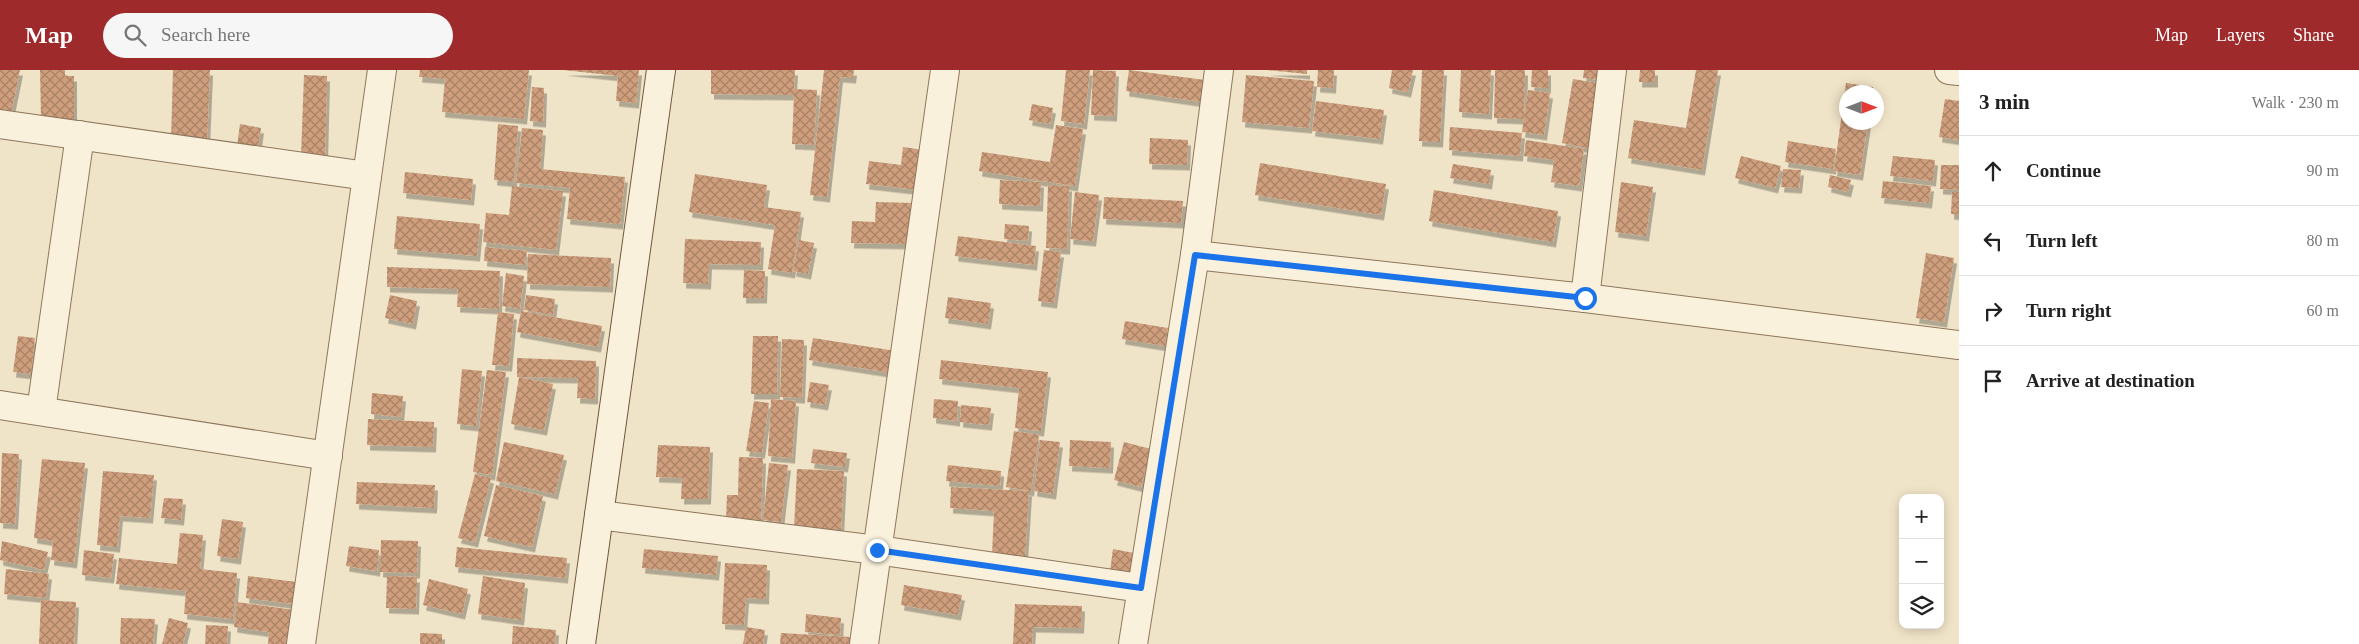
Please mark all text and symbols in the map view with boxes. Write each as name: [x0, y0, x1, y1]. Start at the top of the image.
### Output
search box: [103, 13, 453, 58]
icon: search: [121, 21, 149, 49]
text: Map: [25, 22, 73, 48]
text: Search here: [161, 24, 250, 45]
text: Map: [2155, 25, 2188, 45]
text: Layers: [2216, 25, 2265, 45]
text: Share: [2293, 25, 2334, 45]
north arrow: [1839, 85, 1884, 130]
text: 3 min: [1979, 90, 2030, 114]
text: Walk · 230 m: [2252, 94, 2339, 111]
icon: ahead: [1979, 157, 2007, 185]
text: Continue: [2026, 160, 2101, 181]
text: 90 m: [2307, 162, 2339, 179]
icon: left: [1979, 227, 2007, 255]
text: Turn left: [2026, 230, 2098, 251]
text: 80 m: [2307, 232, 2339, 249]
route start: [1574, 287, 1597, 310]
icon: right: [1979, 297, 2007, 325]
text: Turn right: [2026, 300, 2111, 321]
text: 60 m: [2307, 302, 2339, 319]
icon: arrive: [1979, 367, 2007, 395]
text: Arrive at destination: [2026, 370, 2195, 391]
map controls: [1899, 494, 1944, 629]
button: +: [1899, 494, 1944, 539]
route end: [866, 539, 889, 562]
button: −: [1899, 539, 1944, 584]
button: layers: [1899, 584, 1944, 629]

